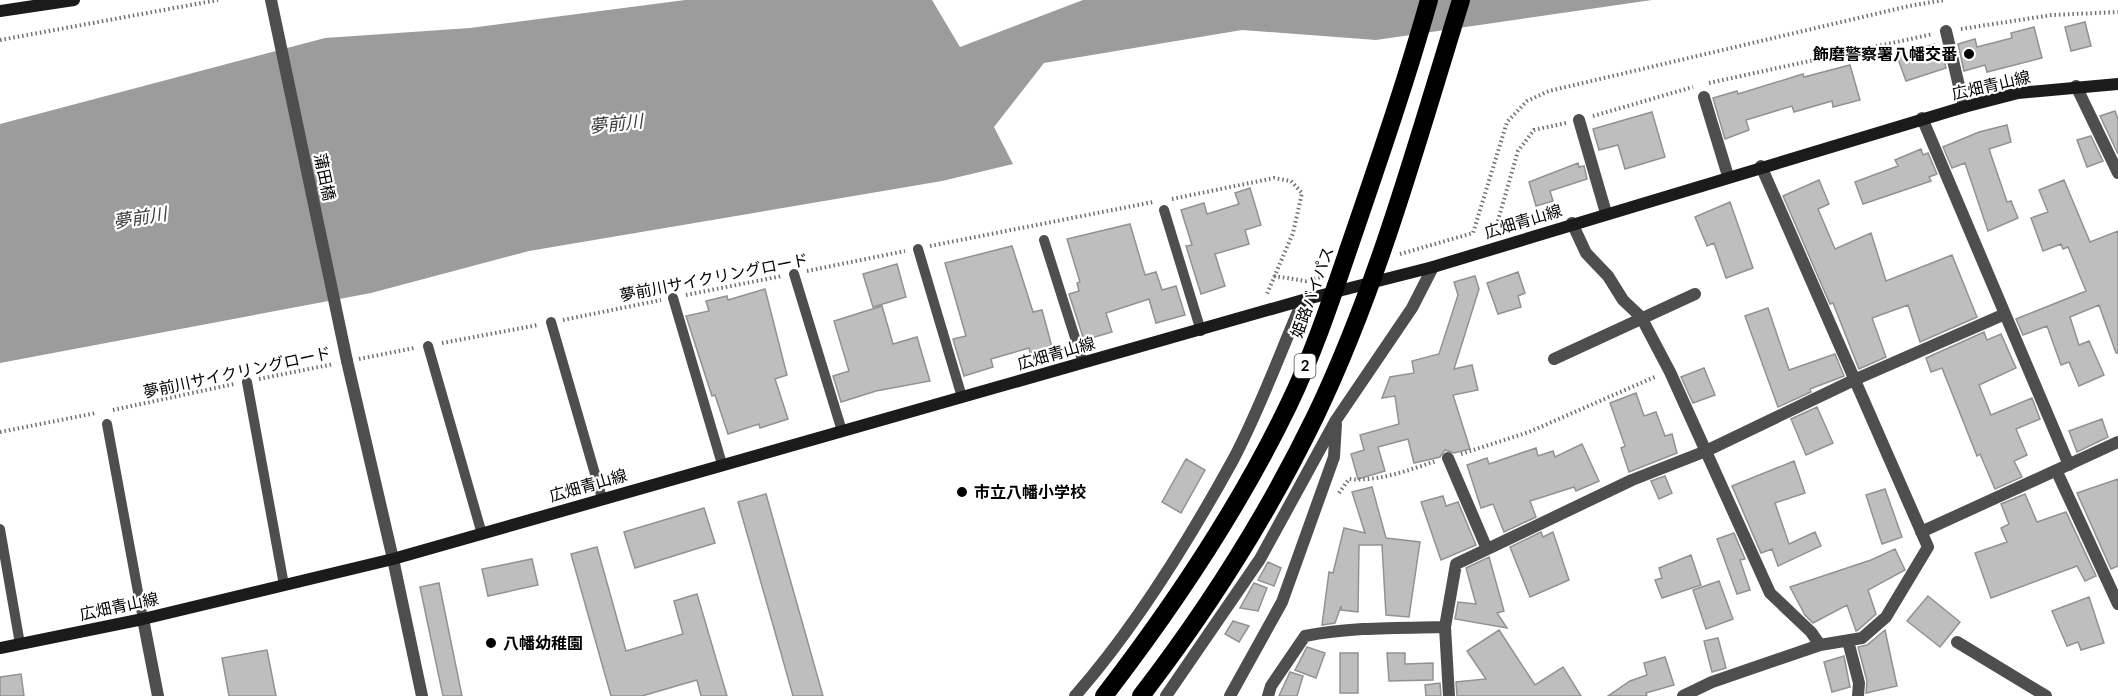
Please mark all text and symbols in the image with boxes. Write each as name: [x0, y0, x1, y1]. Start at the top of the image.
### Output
place label: 飾磨警察署八幡交番: [1813, 44, 1957, 63]
marker: 飾磨警察署八幡交番: [1962, 47, 1976, 61]
street label: 広畑青山線: [1950, 66, 2032, 103]
water label: 夢前川: [588, 109, 646, 137]
street label: 蒲田橋: [311, 151, 340, 202]
street label: 広畑青山線: [1482, 200, 1564, 241]
water label: 夢前川: [111, 202, 170, 232]
street label: 姫路バイパス: [1286, 244, 1337, 340]
street label: 夢前川サイクリングロード: [618, 249, 810, 304]
street label: 広畑青山線: [1015, 332, 1097, 373]
street label: 夢前川サイクリングロード: [141, 342, 333, 401]
road number: 2: [1294, 354, 1316, 378]
street label: 広畑青山線: [547, 464, 629, 505]
place label: 市立八幡小学校: [974, 482, 1086, 501]
marker: 市立八幡小学校: [955, 485, 969, 499]
street label: 広畑青山線: [78, 588, 160, 623]
place label: 八幡幼稚園: [503, 633, 583, 652]
marker: 八幡幼稚園: [484, 636, 498, 650]

